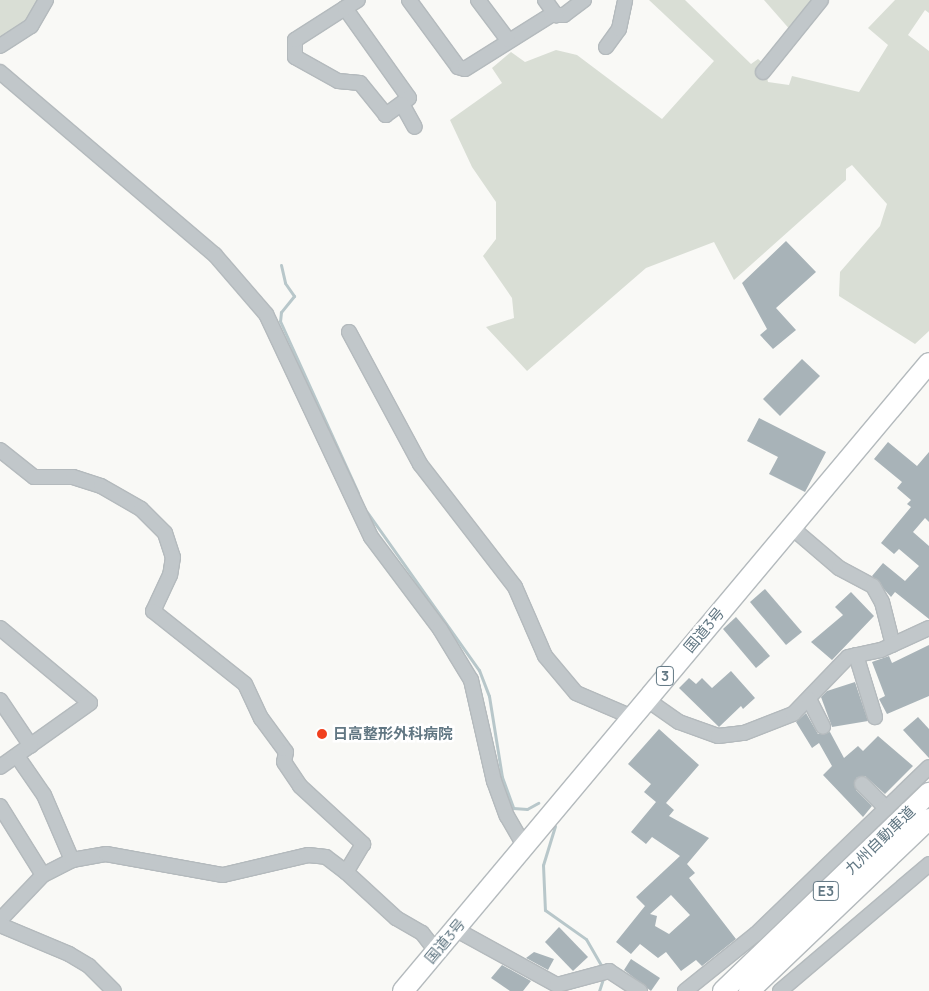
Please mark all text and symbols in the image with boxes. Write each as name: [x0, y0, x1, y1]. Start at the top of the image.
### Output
street label: 国道3号: [680, 604, 728, 656]
road number: 3: [655, 664, 675, 688]
place label: 日高整形外科病院: [333, 725, 453, 743]
marker: 日高整形外科病院: [315, 727, 329, 741]
street label: 九州自動車道: [841, 802, 919, 878]
road number: E3: [812, 879, 840, 902]
street label: 国道3号: [421, 915, 469, 967]

